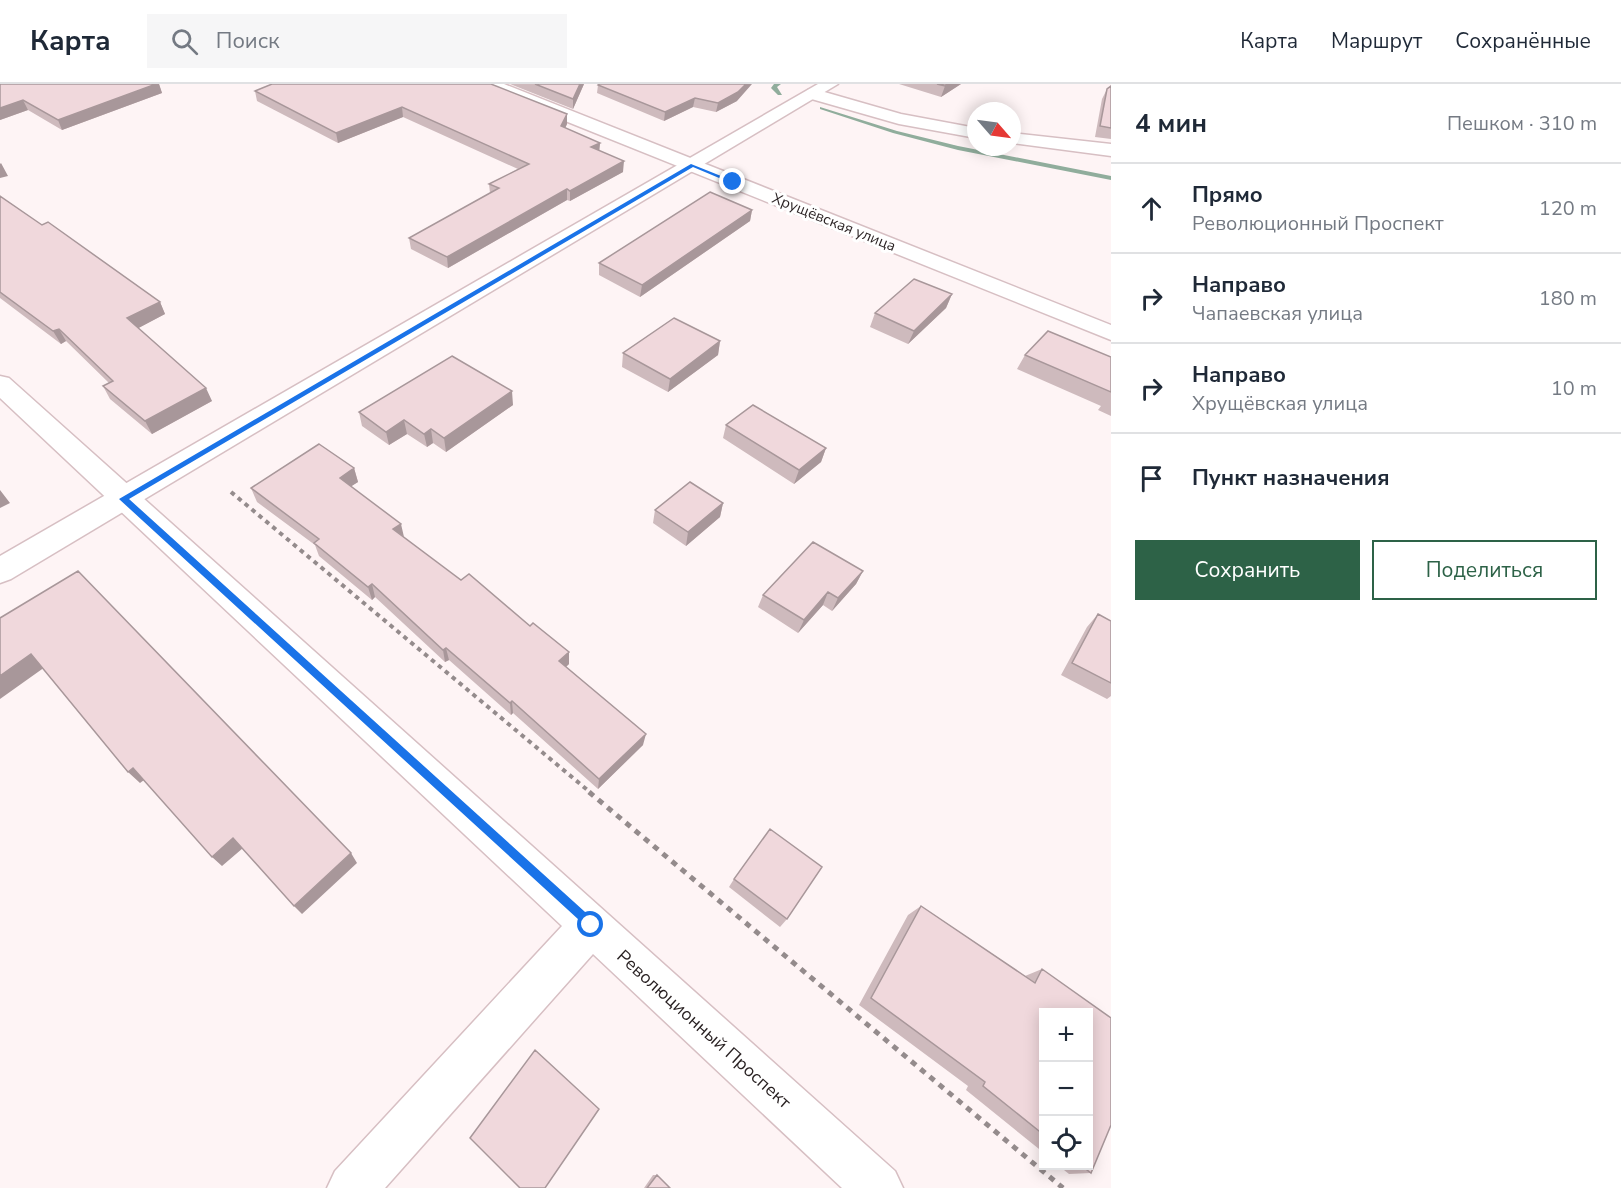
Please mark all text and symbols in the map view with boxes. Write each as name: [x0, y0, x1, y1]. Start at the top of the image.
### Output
search box: [147, 14, 567, 68]
text: Карта: [30, 22, 111, 60]
icon: search: [168, 25, 201, 58]
text: Поиск: [216, 26, 280, 56]
text: Карта: [1240, 27, 1298, 55]
text: Маршрут: [1331, 27, 1422, 55]
text: Сохранённые: [1455, 27, 1591, 55]
north arrow: [967, 102, 1021, 156]
text: 4 мин: [1135, 106, 1207, 141]
text: Пешком · 310 m: [1447, 110, 1597, 137]
route end: [719, 168, 745, 194]
text: Прямо: [1192, 180, 1263, 210]
street label: Хрущёвская улица: [769, 188, 899, 256]
icon: ahead: [1135, 192, 1168, 225]
text: 120 m: [1539, 195, 1597, 222]
text: Революционный Проспект: [1192, 210, 1444, 237]
text: Направо: [1192, 270, 1286, 300]
icon: right: [1135, 282, 1168, 315]
text: 180 m: [1539, 285, 1597, 312]
text: Чапаевская улица: [1192, 300, 1363, 327]
text: Направо: [1192, 360, 1286, 390]
icon: right: [1135, 372, 1168, 405]
text: 10 m: [1551, 375, 1597, 402]
text: Хрущёвская улица: [1192, 390, 1368, 417]
icon: arrive: [1135, 462, 1168, 495]
text: Пункт назначения: [1192, 463, 1390, 493]
button: Сохранить: [1135, 540, 1360, 600]
button: Поделиться: [1372, 540, 1597, 600]
route start: [577, 911, 603, 937]
street label: Революционный Проспект: [612, 944, 796, 1114]
map controls: [1039, 1008, 1093, 1170]
button: +: [1039, 1008, 1093, 1062]
button: −: [1039, 1062, 1093, 1116]
button: locate: [1039, 1116, 1093, 1170]

